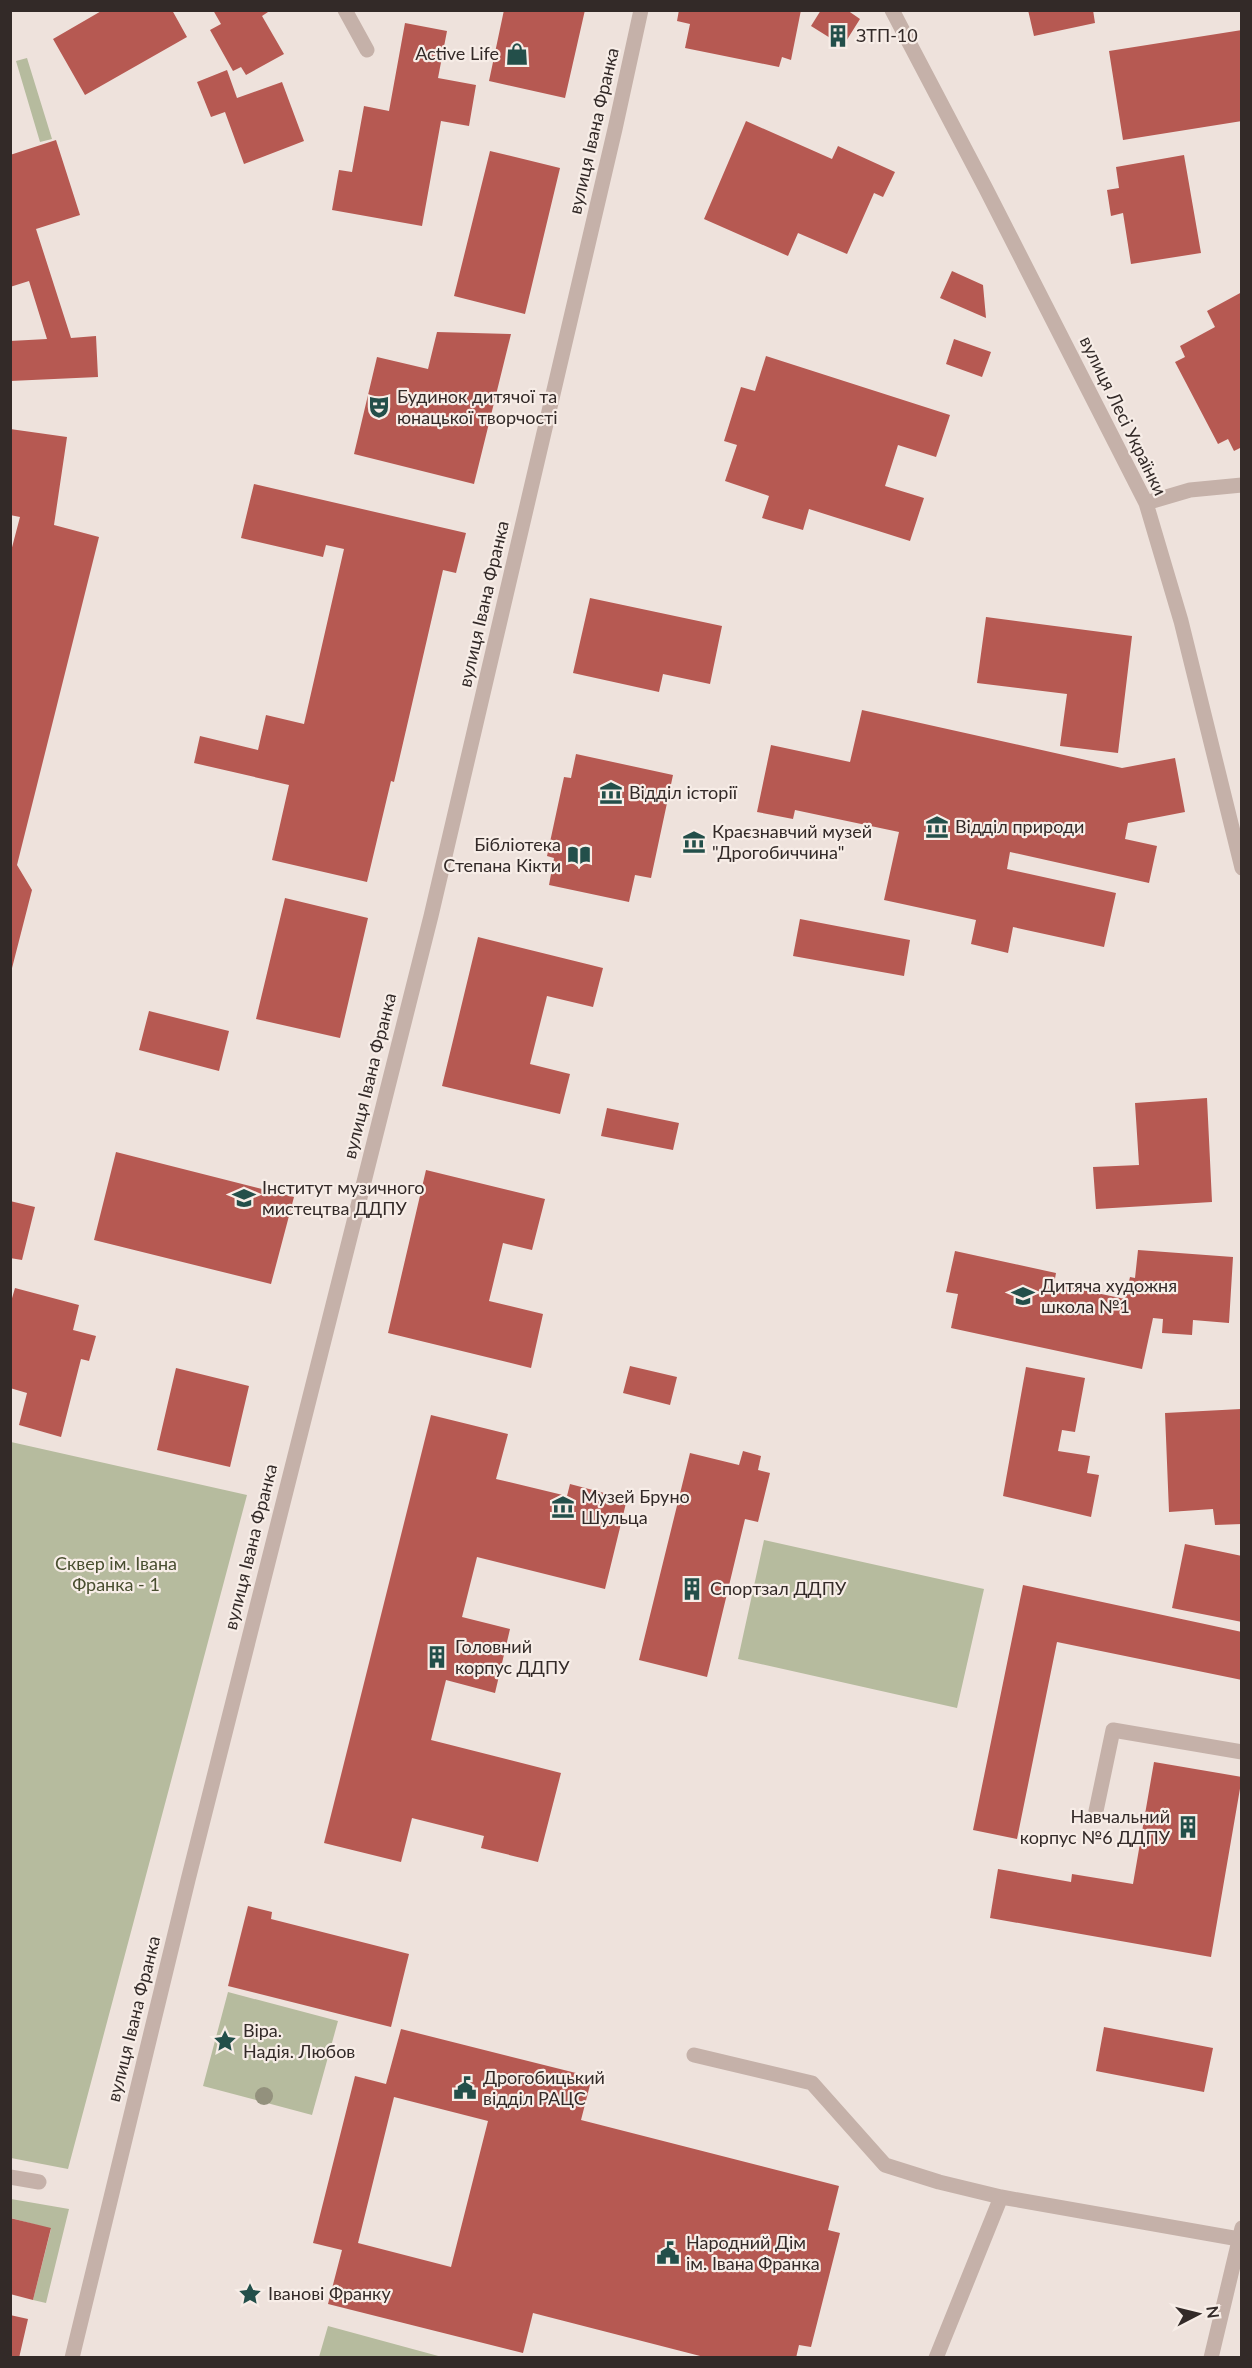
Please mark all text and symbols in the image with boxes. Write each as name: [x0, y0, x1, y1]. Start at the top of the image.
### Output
building icon: ЗТП-10: [825, 23, 851, 49]
place label: ЗТП-10: [856, 24, 918, 46]
shop icon: Active Life: [504, 41, 530, 67]
place label: Active Life: [415, 42, 499, 64]
street label: вулиця Івана Франка: [563, 45, 623, 216]
street label: вулиця Лесі Українки: [1076, 332, 1172, 499]
place label: Будинок дитячої та юнацької творчості: [397, 385, 558, 428]
theatre icon: Будинок дитячої та юнацької творчості: [366, 394, 392, 420]
street label: вулиця Івана Франка: [453, 518, 513, 689]
museum icon: Відділ історії: [598, 780, 624, 806]
place label: Відділ історії: [629, 781, 738, 803]
museum icon: Відділ природи: [924, 814, 950, 840]
place label: Відділ природи: [955, 815, 1084, 837]
place label: Краєзнавчий музей "Дрогобиччина": [712, 820, 872, 863]
museum icon: Краєзнавчий музей "Дрогобиччина": [681, 829, 707, 855]
place label: Бібліотека Степана Кікти: [443, 833, 561, 876]
library icon: Бібліотека Степана Кікти: [566, 842, 592, 868]
street label: вулиця Івана Франка: [338, 991, 400, 1161]
place label: Інститут музичного мистецтва ДДПУ: [262, 1176, 424, 1219]
school or university icon: Інститут музичного мистецтва ДДПУ: [231, 1185, 257, 1211]
place label: Дитяча художня школа №1: [1041, 1274, 1177, 1317]
school or university icon: Дитяча художня школа №1: [1010, 1283, 1036, 1309]
street label: вулиця Івана Франка: [219, 1462, 281, 1632]
place label: Музей Бруно Шульца: [581, 1485, 690, 1528]
museum icon: Музей Бруно Шульца: [550, 1494, 576, 1520]
park label: Сквер ім. Івана Франка - 1: [55, 1552, 177, 1595]
building icon: Спортзал ДДПУ: [679, 1576, 705, 1602]
place label: Спортзал ДДПУ: [710, 1577, 847, 1599]
place label: Головний корпус ДДПУ: [455, 1635, 570, 1678]
building icon: Головний корпус ДДПУ: [424, 1644, 450, 1670]
place label: Навчальний корпус №6 ДДПУ: [1020, 1805, 1171, 1848]
building icon: Навчальний корпус №6 ДДПУ: [1175, 1814, 1201, 1840]
street label: вулиця Івана Франка: [102, 1934, 164, 2104]
place label: Віра. Надія. Любов: [243, 2019, 355, 2062]
place icon: Віра. Надія. Любов: [212, 2028, 238, 2054]
place label: Дрогобицький відділ РАЦС: [483, 2066, 605, 2109]
public building icon: Дрогобицький відділ РАЦС: [452, 2075, 478, 2101]
place label: Народний Дім ім. Івана Франка: [686, 2231, 820, 2274]
public building icon: Народний Дім ім. Івана Франка: [655, 2240, 681, 2266]
place icon: Іванові Франку: [237, 2281, 263, 2307]
place label: Іванові Франку: [268, 2282, 391, 2304]
north arrow: [1168, 2284, 1228, 2344]
text: N: [1203, 2305, 1224, 2319]

